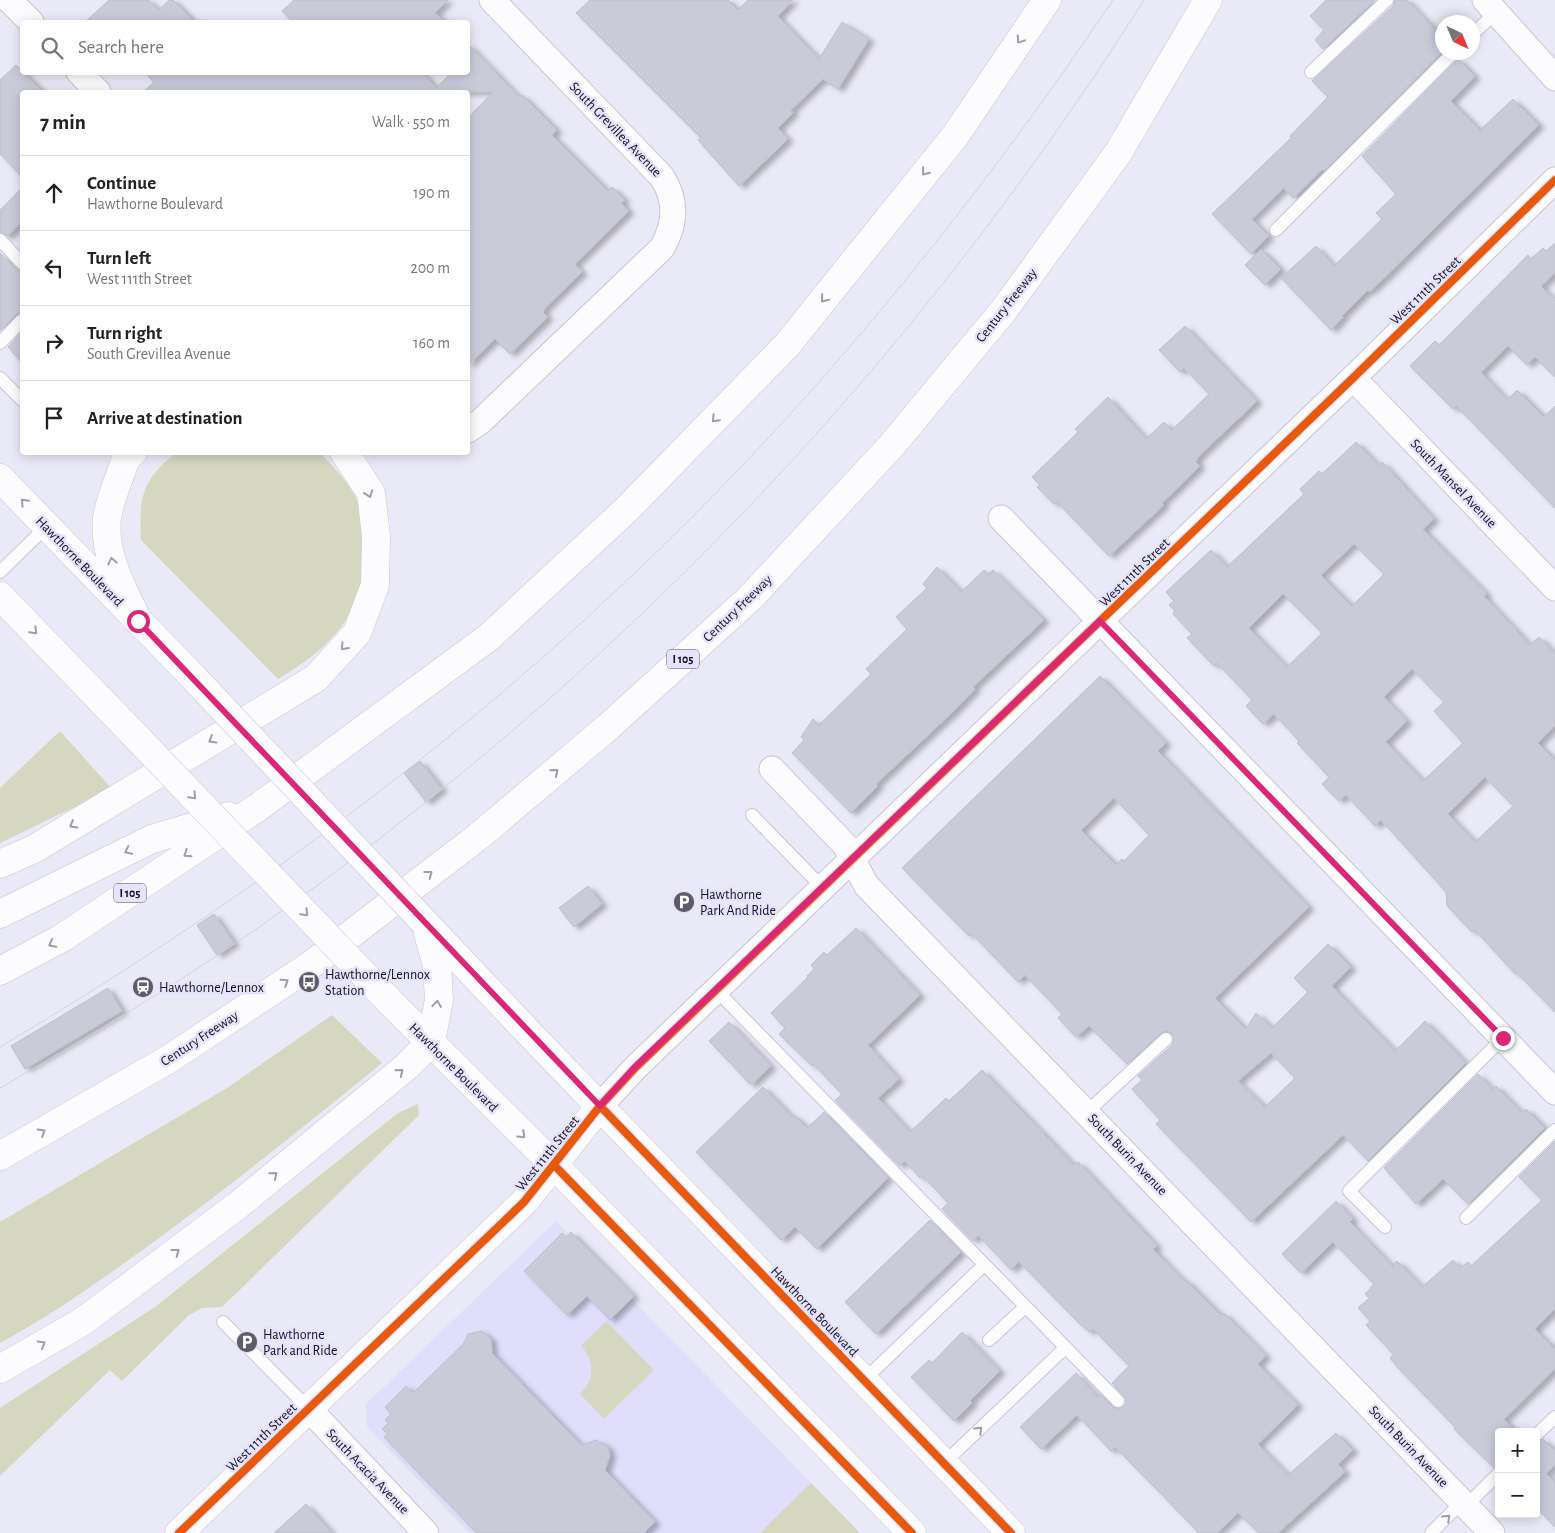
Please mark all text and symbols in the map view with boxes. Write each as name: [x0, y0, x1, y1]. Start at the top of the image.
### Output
north arrow: [1435, 15, 1480, 60]
search box: [20, 20, 470, 75]
icon: search: [38, 34, 66, 62]
one-way arrow: [1017, 35, 1026, 44]
text: Search here: [78, 38, 164, 57]
street label: South Grevillea Avenue: [567, 80, 664, 180]
text: 7 min: [40, 112, 86, 133]
text: Walk · 550 m: [372, 114, 450, 130]
one-way arrow: [922, 167, 931, 176]
text: Continue: [87, 174, 156, 193]
icon: ahead: [40, 179, 68, 207]
text: 190 m: [413, 185, 450, 201]
text: Hawthorne Boulevard: [87, 196, 223, 212]
text: Turn left: [87, 249, 151, 268]
street label: West 111th Street: [1388, 253, 1464, 328]
icon: left: [40, 254, 68, 282]
text: 200 m: [410, 260, 450, 276]
street label: Century Freeway: [974, 266, 1040, 345]
text: West 111th Street: [87, 271, 192, 287]
one-way arrow: [821, 293, 829, 302]
text: Turn right: [87, 324, 162, 343]
icon: right: [40, 329, 68, 357]
text: 160 m: [413, 335, 450, 351]
text: South Grevillea Avenue: [87, 346, 231, 362]
icon: arrive: [40, 404, 68, 432]
text: Arrive at destination: [87, 409, 243, 428]
one-way arrow: [711, 413, 720, 422]
street label: South Mansel Avenue: [1408, 437, 1499, 531]
one-way arrow: [363, 489, 373, 498]
one-way arrow: [20, 499, 29, 508]
street label: Hawthorne Boulevard: [33, 514, 126, 609]
street label: West 111th Street: [1097, 535, 1173, 610]
one-way arrow: [107, 556, 118, 565]
street label: Century Freeway: [701, 573, 775, 645]
route start: [127, 610, 150, 633]
one-way arrow: [28, 626, 37, 635]
one-way arrow: [341, 642, 350, 651]
road number: I 105: [667, 650, 699, 669]
one-way arrow: [209, 734, 218, 744]
one-way arrow: [549, 769, 558, 778]
one-way arrow: [187, 790, 196, 799]
one-way arrow: [70, 818, 79, 828]
one-way arrow: [124, 845, 133, 855]
one-way arrow: [184, 848, 193, 858]
one-way arrow: [423, 872, 432, 880]
road number: I 105: [114, 884, 146, 902]
place label: Hawthorne Park And Ride: [700, 888, 776, 918]
parking icon: Hawthorne Park And Ride: [672, 890, 696, 914]
one-way arrow: [299, 908, 308, 917]
one-way arrow: [48, 938, 57, 948]
place label: Hawthorne/Lennox Station: [325, 968, 430, 998]
bus stop icon: Hawthorne/Lennox Station: [297, 970, 321, 994]
station icon: Hawthorne/Lennox: [131, 975, 155, 999]
one-way arrow: [279, 979, 288, 988]
place label: Hawthorne/Lennox: [159, 981, 264, 995]
one-way arrow: [431, 999, 442, 1007]
street label: Century Freeway: [158, 1009, 241, 1069]
street label: Hawthorne Boulevard: [406, 1021, 500, 1115]
route end: [1492, 1027, 1515, 1050]
one-way arrow: [394, 1069, 403, 1077]
street label: South Burin Avenue: [1085, 1111, 1170, 1198]
street label: West 111th Street: [513, 1113, 582, 1194]
one-way arrow: [37, 1128, 46, 1138]
one-way arrow: [516, 1129, 525, 1138]
one-way arrow: [269, 1172, 278, 1181]
one-way arrow: [170, 1249, 180, 1258]
street label: Hawthorne Boulevard: [768, 1264, 861, 1359]
place label: Hawthorne Park and Ride: [263, 1328, 337, 1358]
parking icon: Hawthorne Park and Ride: [235, 1330, 259, 1354]
one-way arrow: [37, 1341, 46, 1351]
street label: West 111th Street: [224, 1400, 300, 1475]
street label: South Burin Avenue: [1366, 1403, 1451, 1490]
street label: South Acacia Avenue: [323, 1426, 411, 1517]
one-way arrow: [974, 1427, 983, 1436]
map controls: [1495, 1428, 1540, 1518]
button: +: [1495, 1428, 1540, 1473]
button: −: [1495, 1473, 1540, 1518]
one-way arrow: [1441, 1514, 1450, 1523]

